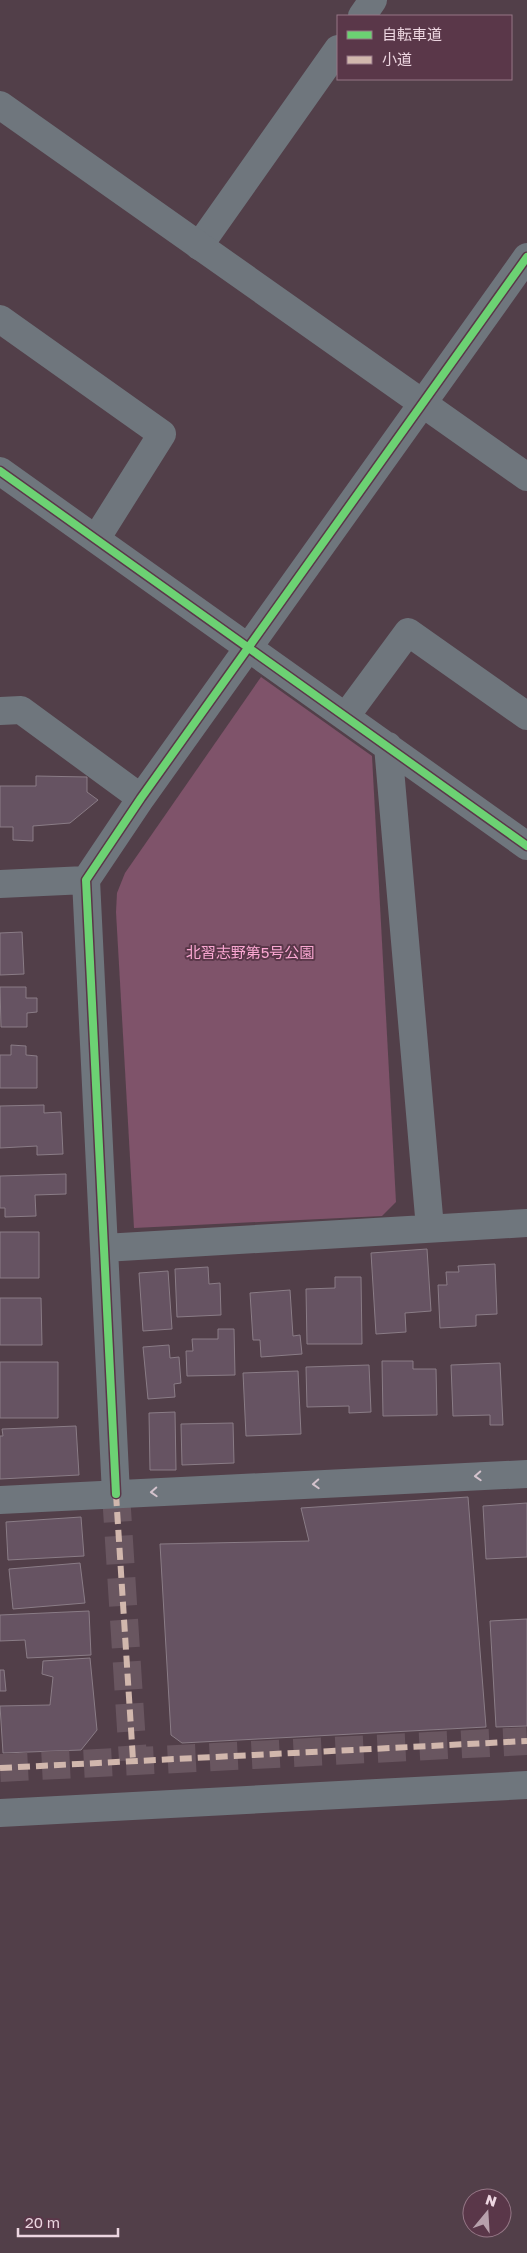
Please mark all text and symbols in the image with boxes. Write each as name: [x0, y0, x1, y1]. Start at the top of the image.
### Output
legend: [337, 15, 512, 80]
text: 自転車道: [382, 25, 442, 43]
text: 小道: [382, 50, 412, 68]
park label: 北習志野第5号公園: [186, 943, 314, 961]
one-way arrow: [474, 1471, 482, 1481]
one-way arrow: [312, 1478, 320, 1489]
one-way arrow: [149, 1486, 157, 1497]
north arrow: [462, 2188, 512, 2238]
text: N: [483, 2190, 499, 2210]
scale bar: [18, 2206, 118, 2238]
text: 20 m: [25, 2213, 60, 2231]

